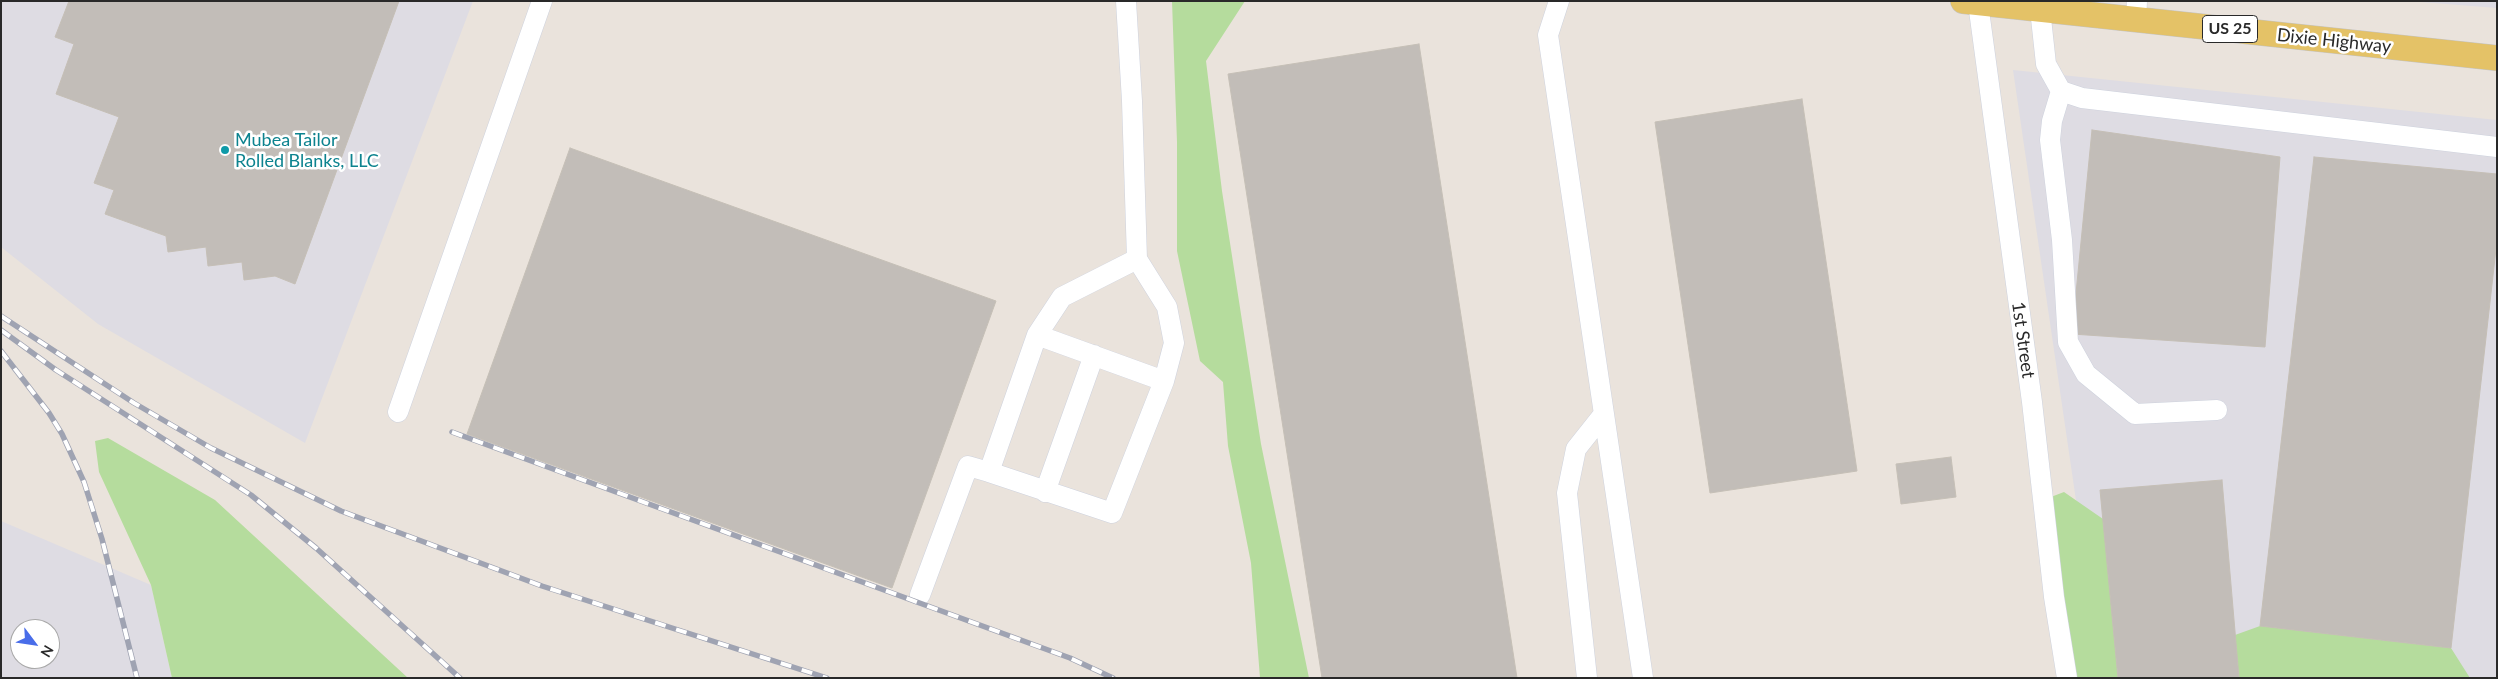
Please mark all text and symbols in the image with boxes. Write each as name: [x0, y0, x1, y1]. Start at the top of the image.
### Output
road number: US 25: [2202, 15, 2258, 42]
street label: Dixie Highway: [2276, 24, 2392, 58]
place label: Mubea Tailor Rolled Blanks, LLC: [235, 129, 379, 172]
marker: Mubea Tailor Rolled Blanks, LLC: [219, 144, 231, 156]
street label: 1st Street: [2007, 301, 2039, 379]
north arrow: [10, 619, 60, 669]
text: N: [37, 642, 57, 660]

